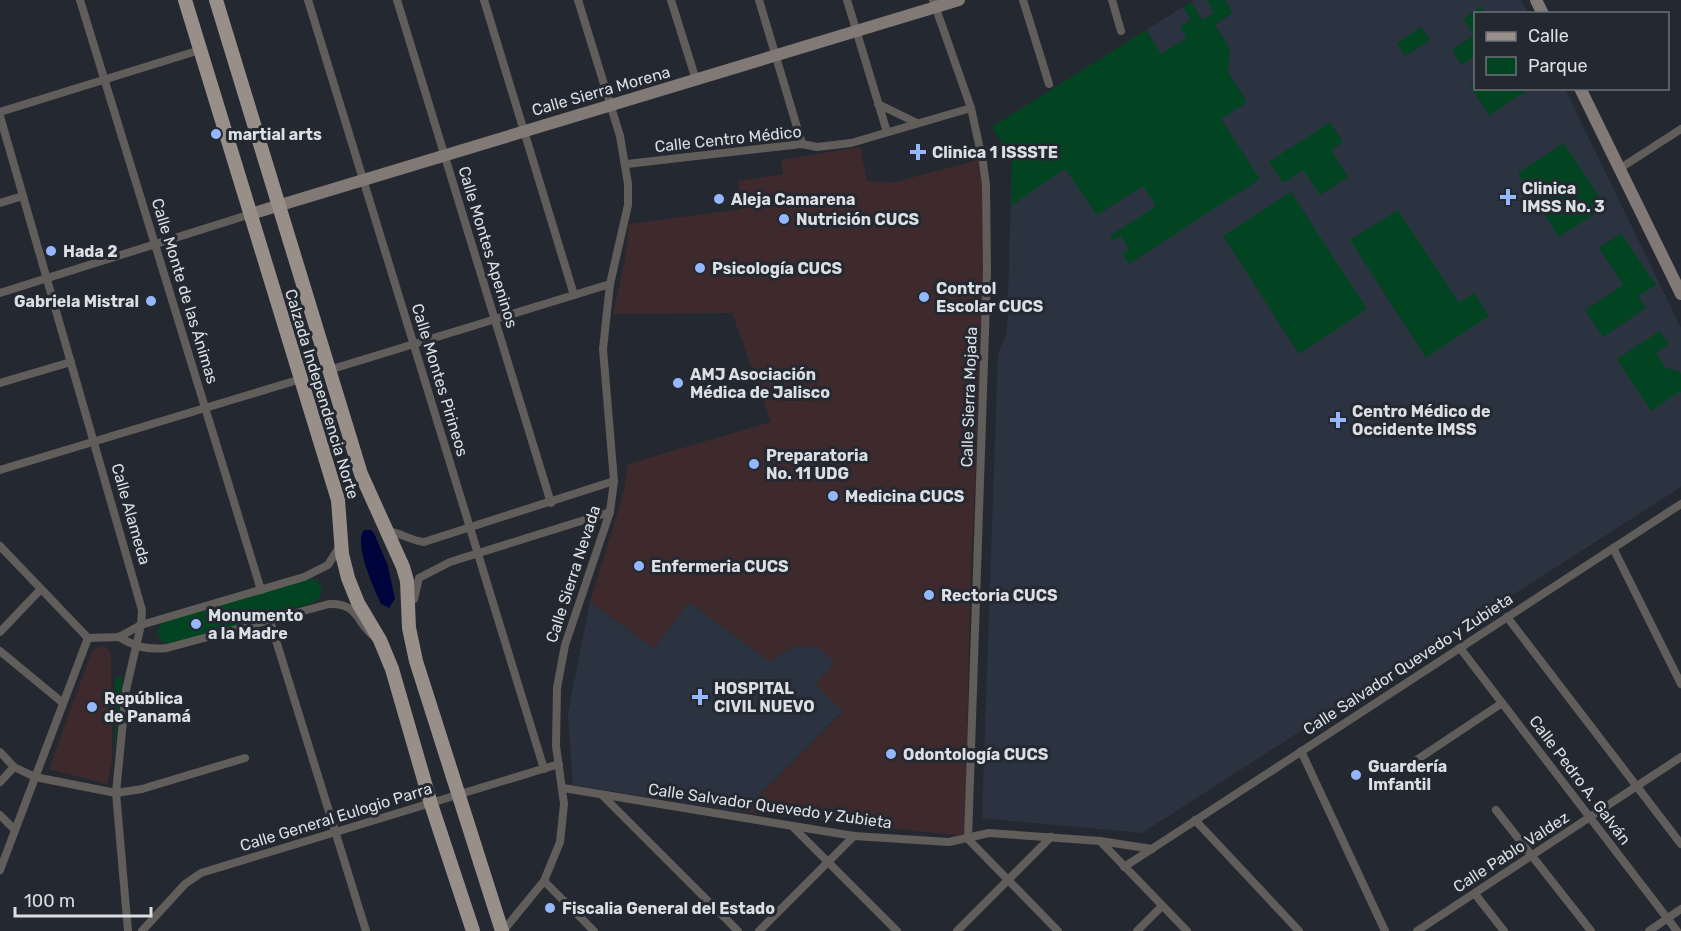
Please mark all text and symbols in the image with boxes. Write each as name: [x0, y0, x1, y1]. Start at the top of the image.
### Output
legend: [1474, 12, 1669, 90]
text: Calle: [1528, 25, 1569, 47]
text: Parque: [1528, 55, 1588, 77]
street label: Calle Sierra Morena: [530, 62, 672, 120]
street label: Calle Centro Médico: [654, 122, 802, 156]
place label: martial arts: [228, 125, 322, 144]
marker: martial arts: [209, 127, 223, 141]
marker: Clinica 1 ISSSTE: [909, 143, 927, 161]
place label: Clinica 1 ISSSTE: [932, 143, 1058, 162]
street label: Calle Montes Apeninos: [454, 164, 522, 330]
place label: Clinica IMSS No. 3: [1522, 179, 1605, 216]
marker: Clinica IMSS No. 3: [1499, 188, 1517, 206]
place label: Aleja Camarena: [731, 190, 855, 209]
marker: Aleja Camarena: [712, 192, 726, 206]
street label: Calle Monte de las Ánimas: [148, 196, 222, 386]
place label: Nutrición CUCS: [796, 210, 920, 229]
marker: Nutrición CUCS: [777, 212, 791, 226]
place label: Hada 2: [63, 242, 118, 261]
marker: Hada 2: [44, 244, 58, 258]
place label: Psicología CUCS: [712, 259, 842, 278]
marker: Psicología CUCS: [693, 261, 707, 275]
place label: Control Escolar CUCS: [936, 279, 1044, 316]
street label: Calzada Independencia Norte: [281, 287, 363, 501]
marker: Control Escolar CUCS: [917, 290, 931, 304]
place label: Gabriela Mistral: [14, 292, 139, 311]
marker: Gabriela Mistral: [144, 294, 158, 308]
street label: Calle Montes Pirineos: [408, 301, 472, 459]
street label: Calle Sierra Mojada: [957, 326, 981, 468]
place label: AMJ Asociación Médica de Jalisco: [690, 365, 830, 402]
marker: AMJ Asociación Médica de Jalisco: [671, 376, 685, 390]
place label: Centro Médico de Occidente IMSS: [1352, 402, 1490, 439]
marker: Centro Médico de Occidente IMSS: [1329, 411, 1347, 429]
place label: Preparatoria No. 11 UDG: [766, 446, 868, 483]
marker: Preparatoria No. 11 UDG: [747, 457, 761, 471]
street label: Calle Alameda: [107, 461, 155, 567]
place label: Medicina CUCS: [845, 487, 965, 506]
marker: Medicina CUCS: [826, 489, 840, 503]
street label: Calle Sierra Nevada: [542, 503, 604, 645]
place label: Enfermeria CUCS: [651, 557, 789, 576]
marker: Enfermeria CUCS: [632, 559, 646, 573]
place label: Rectoria CUCS: [941, 586, 1058, 605]
marker: Rectoria CUCS: [922, 588, 936, 602]
street label: Calle Salvador Quevedo y Zubieta: [1300, 589, 1516, 739]
place label: Monumento a la Madre: [208, 606, 303, 643]
marker: Monumento a la Madre: [189, 617, 203, 631]
place label: HOSPITAL CIVIL NUEVO: [714, 679, 815, 716]
marker: HOSPITAL CIVIL NUEVO: [691, 688, 709, 706]
place label: República de Panamá: [104, 689, 191, 726]
marker: República de Panamá: [85, 700, 99, 714]
street label: Calle Pedro A. Galván: [1525, 712, 1635, 848]
place label: Odontología CUCS: [903, 745, 1049, 764]
marker: Odontología CUCS: [884, 747, 898, 761]
place label: Guardería Imfantil: [1368, 757, 1447, 794]
marker: Guardería Imfantil: [1349, 768, 1363, 782]
street label: Calle General Eulogio Parra: [238, 779, 434, 855]
street label: Calle Salvador Quevedo y Zubieta: [647, 779, 893, 833]
street label: Calle Pablo Valdez: [1450, 808, 1572, 896]
scale bar: [15, 880, 152, 918]
text: 100 m: [24, 890, 75, 912]
place label: Fiscalia General del Estado: [562, 899, 775, 918]
marker: Fiscalia General del Estado: [543, 901, 557, 915]

